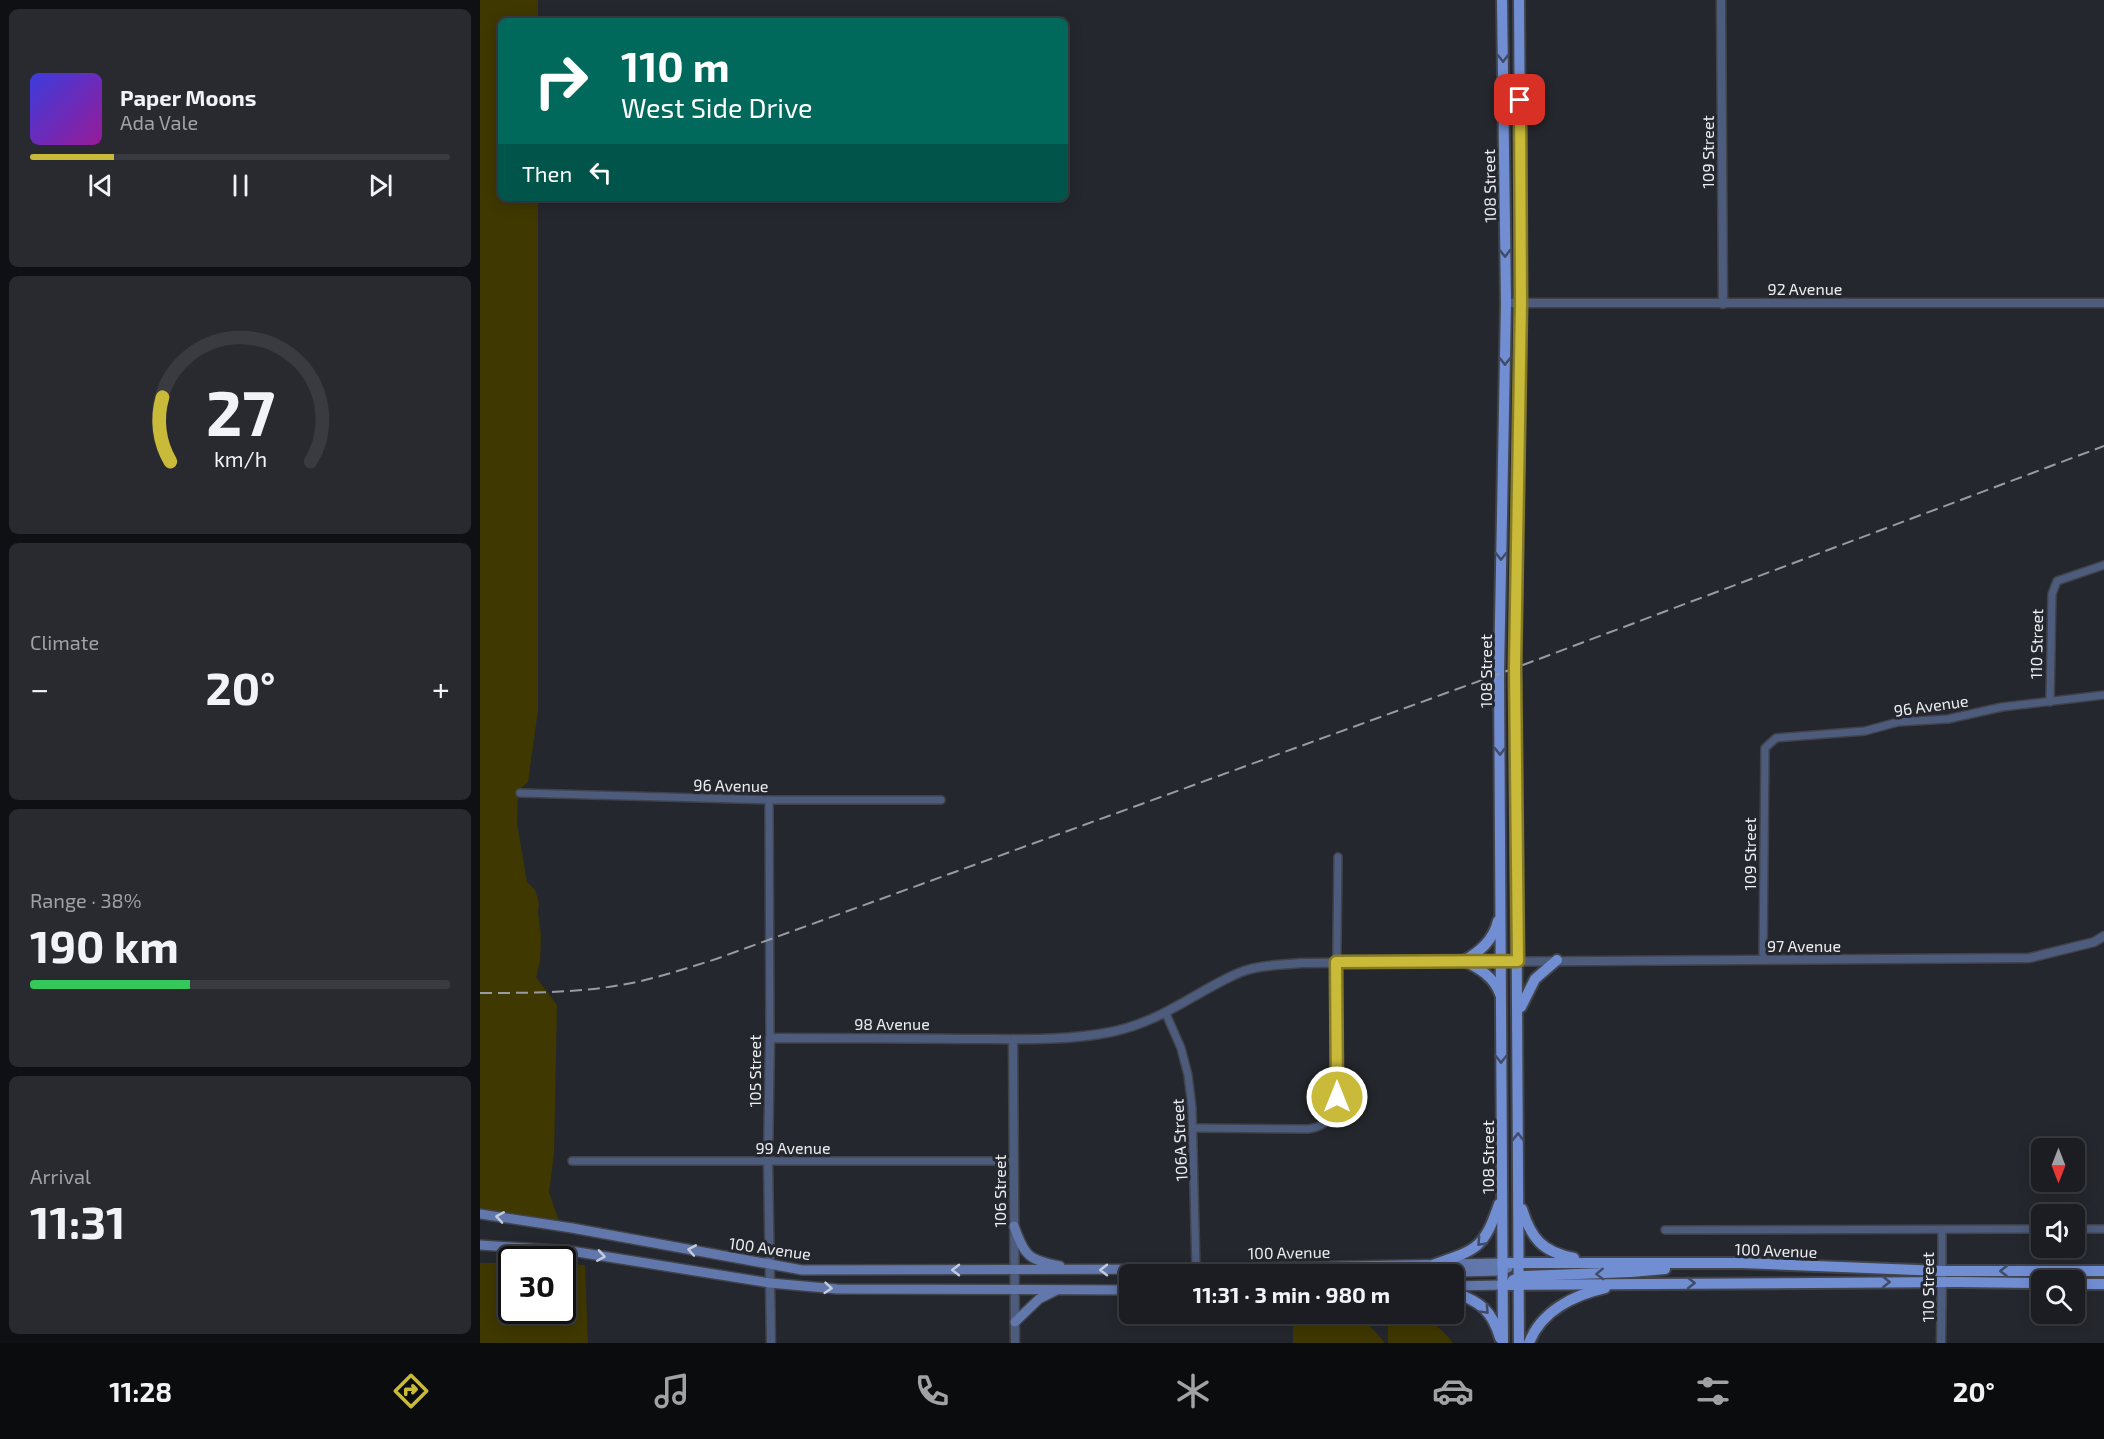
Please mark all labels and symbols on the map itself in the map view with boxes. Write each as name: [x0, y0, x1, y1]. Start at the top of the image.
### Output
one-way arrow: [1497, 54, 1509, 63]
pin: [1494, 74, 1545, 125]
street label: 109 Street: [1698, 115, 1717, 189]
street label: 108 Street: [1479, 149, 1499, 223]
one-way arrow: [1499, 249, 1511, 258]
street label: 92 Avenue: [1768, 279, 1842, 298]
one-way arrow: [1499, 357, 1511, 366]
one-way arrow: [1495, 552, 1507, 561]
street label: 110 Street: [2026, 609, 2046, 679]
street label: 108 Street: [1476, 634, 1495, 708]
street label: 96 Avenue: [1892, 690, 1970, 720]
one-way arrow: [1494, 747, 1506, 756]
street label: 96 Avenue: [693, 775, 769, 795]
street label: 109 Street: [1740, 817, 1759, 891]
street label: 97 Avenue: [1767, 936, 1841, 955]
street label: 98 Avenue: [854, 1014, 930, 1033]
street label: 105 Street: [745, 1035, 764, 1107]
one-way arrow: [1495, 1054, 1508, 1063]
position arrow: [1305, 1065, 1369, 1129]
street label: 106A Street: [1167, 1098, 1191, 1182]
street label: 108 Street: [1478, 1120, 1497, 1194]
one-way arrow: [1512, 1132, 1524, 1141]
street label: 99 Avenue: [755, 1138, 831, 1157]
north arrow: [2031, 1138, 2085, 1192]
street label: 106 Street: [990, 1154, 1009, 1228]
one-way arrow: [495, 1211, 505, 1224]
street label: 100 Avenue: [728, 1233, 812, 1263]
one-way arrow: [1477, 1234, 1488, 1245]
street label: 100 Avenue: [1734, 1239, 1818, 1261]
street label: 100 Avenue: [1248, 1242, 1330, 1262]
one-way arrow: [687, 1245, 697, 1257]
speed limit sign: 30: [498, 1246, 576, 1324]
one-way arrow: [596, 1249, 606, 1261]
street label: 110 Street: [1918, 1252, 1937, 1322]
one-way arrow: [952, 1264, 961, 1276]
one-way arrow: [1099, 1264, 1108, 1276]
one-way arrow: [1999, 1265, 2008, 1277]
one-way arrow: [1595, 1267, 1604, 1280]
one-way arrow: [1881, 1276, 1890, 1288]
one-way arrow: [1686, 1277, 1695, 1289]
one-way arrow: [823, 1281, 832, 1294]
one-way arrow: [1478, 1304, 1489, 1314]

